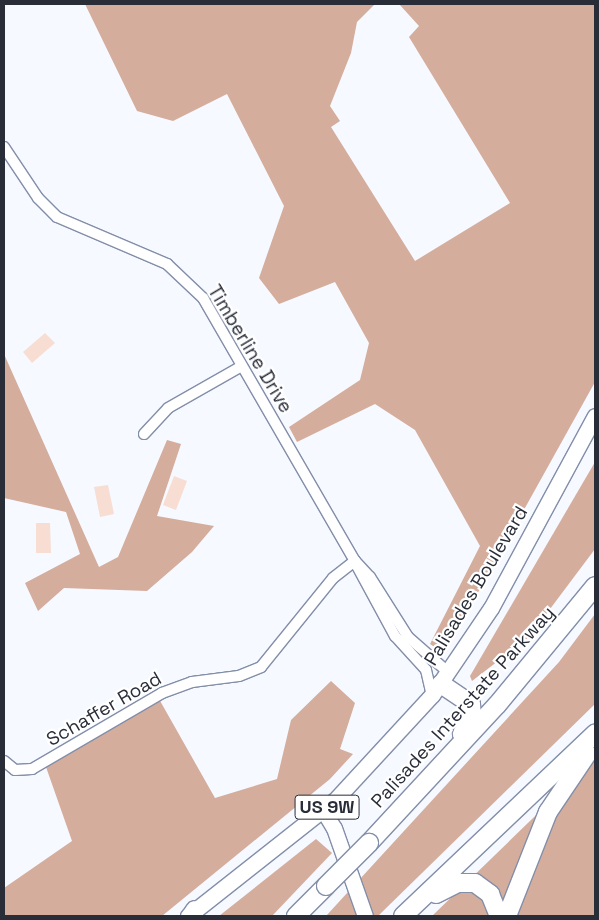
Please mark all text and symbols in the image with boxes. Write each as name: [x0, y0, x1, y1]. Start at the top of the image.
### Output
street label: Timberline Drive: [203, 281, 297, 417]
street label: Palisades Boulevard: [419, 502, 533, 670]
street label: Palisades Interstate Parkway: [366, 602, 560, 812]
street label: Schaffer Road: [42, 667, 166, 751]
road number: US 9W: [294, 792, 360, 822]

